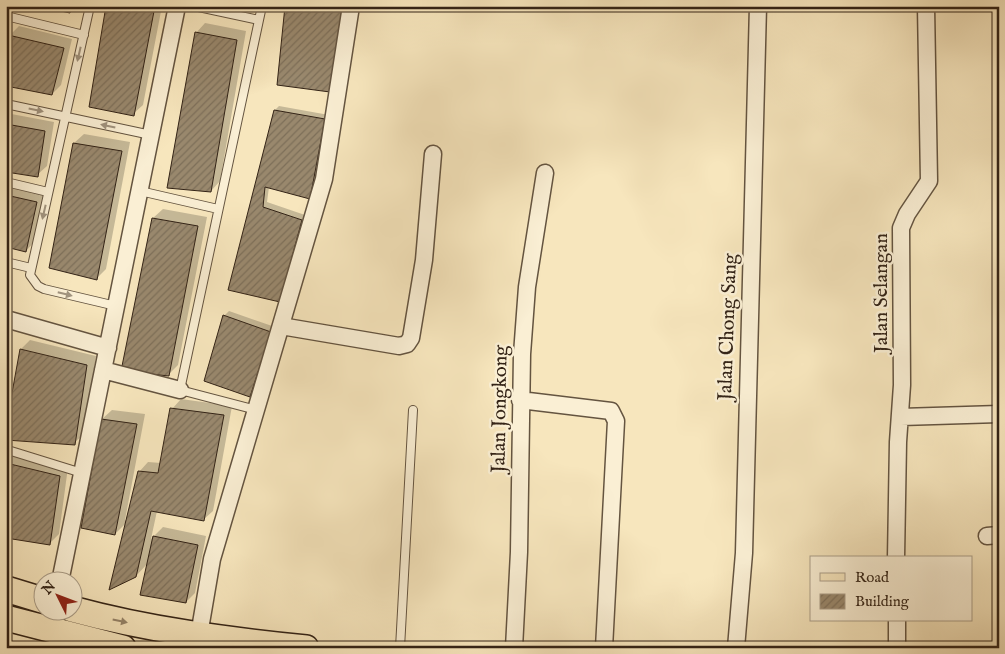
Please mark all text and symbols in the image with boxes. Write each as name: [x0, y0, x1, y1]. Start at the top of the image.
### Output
one-way arrow: [75, 46, 83, 61]
one-way arrow: [28, 106, 43, 114]
one-way arrow: [100, 121, 116, 129]
one-way arrow: [40, 205, 48, 220]
street label: Jalan Selangan: [869, 233, 894, 355]
street label: Jalan Chong Sang: [713, 252, 743, 403]
one-way arrow: [58, 290, 73, 298]
street label: Jalan Jongkong: [486, 344, 514, 475]
legend: [810, 556, 972, 622]
text: Road: [855, 568, 890, 587]
north arrow: [32, 572, 82, 622]
text: N: [38, 577, 60, 599]
text: Building: [855, 592, 910, 611]
one-way arrow: [112, 618, 128, 626]

